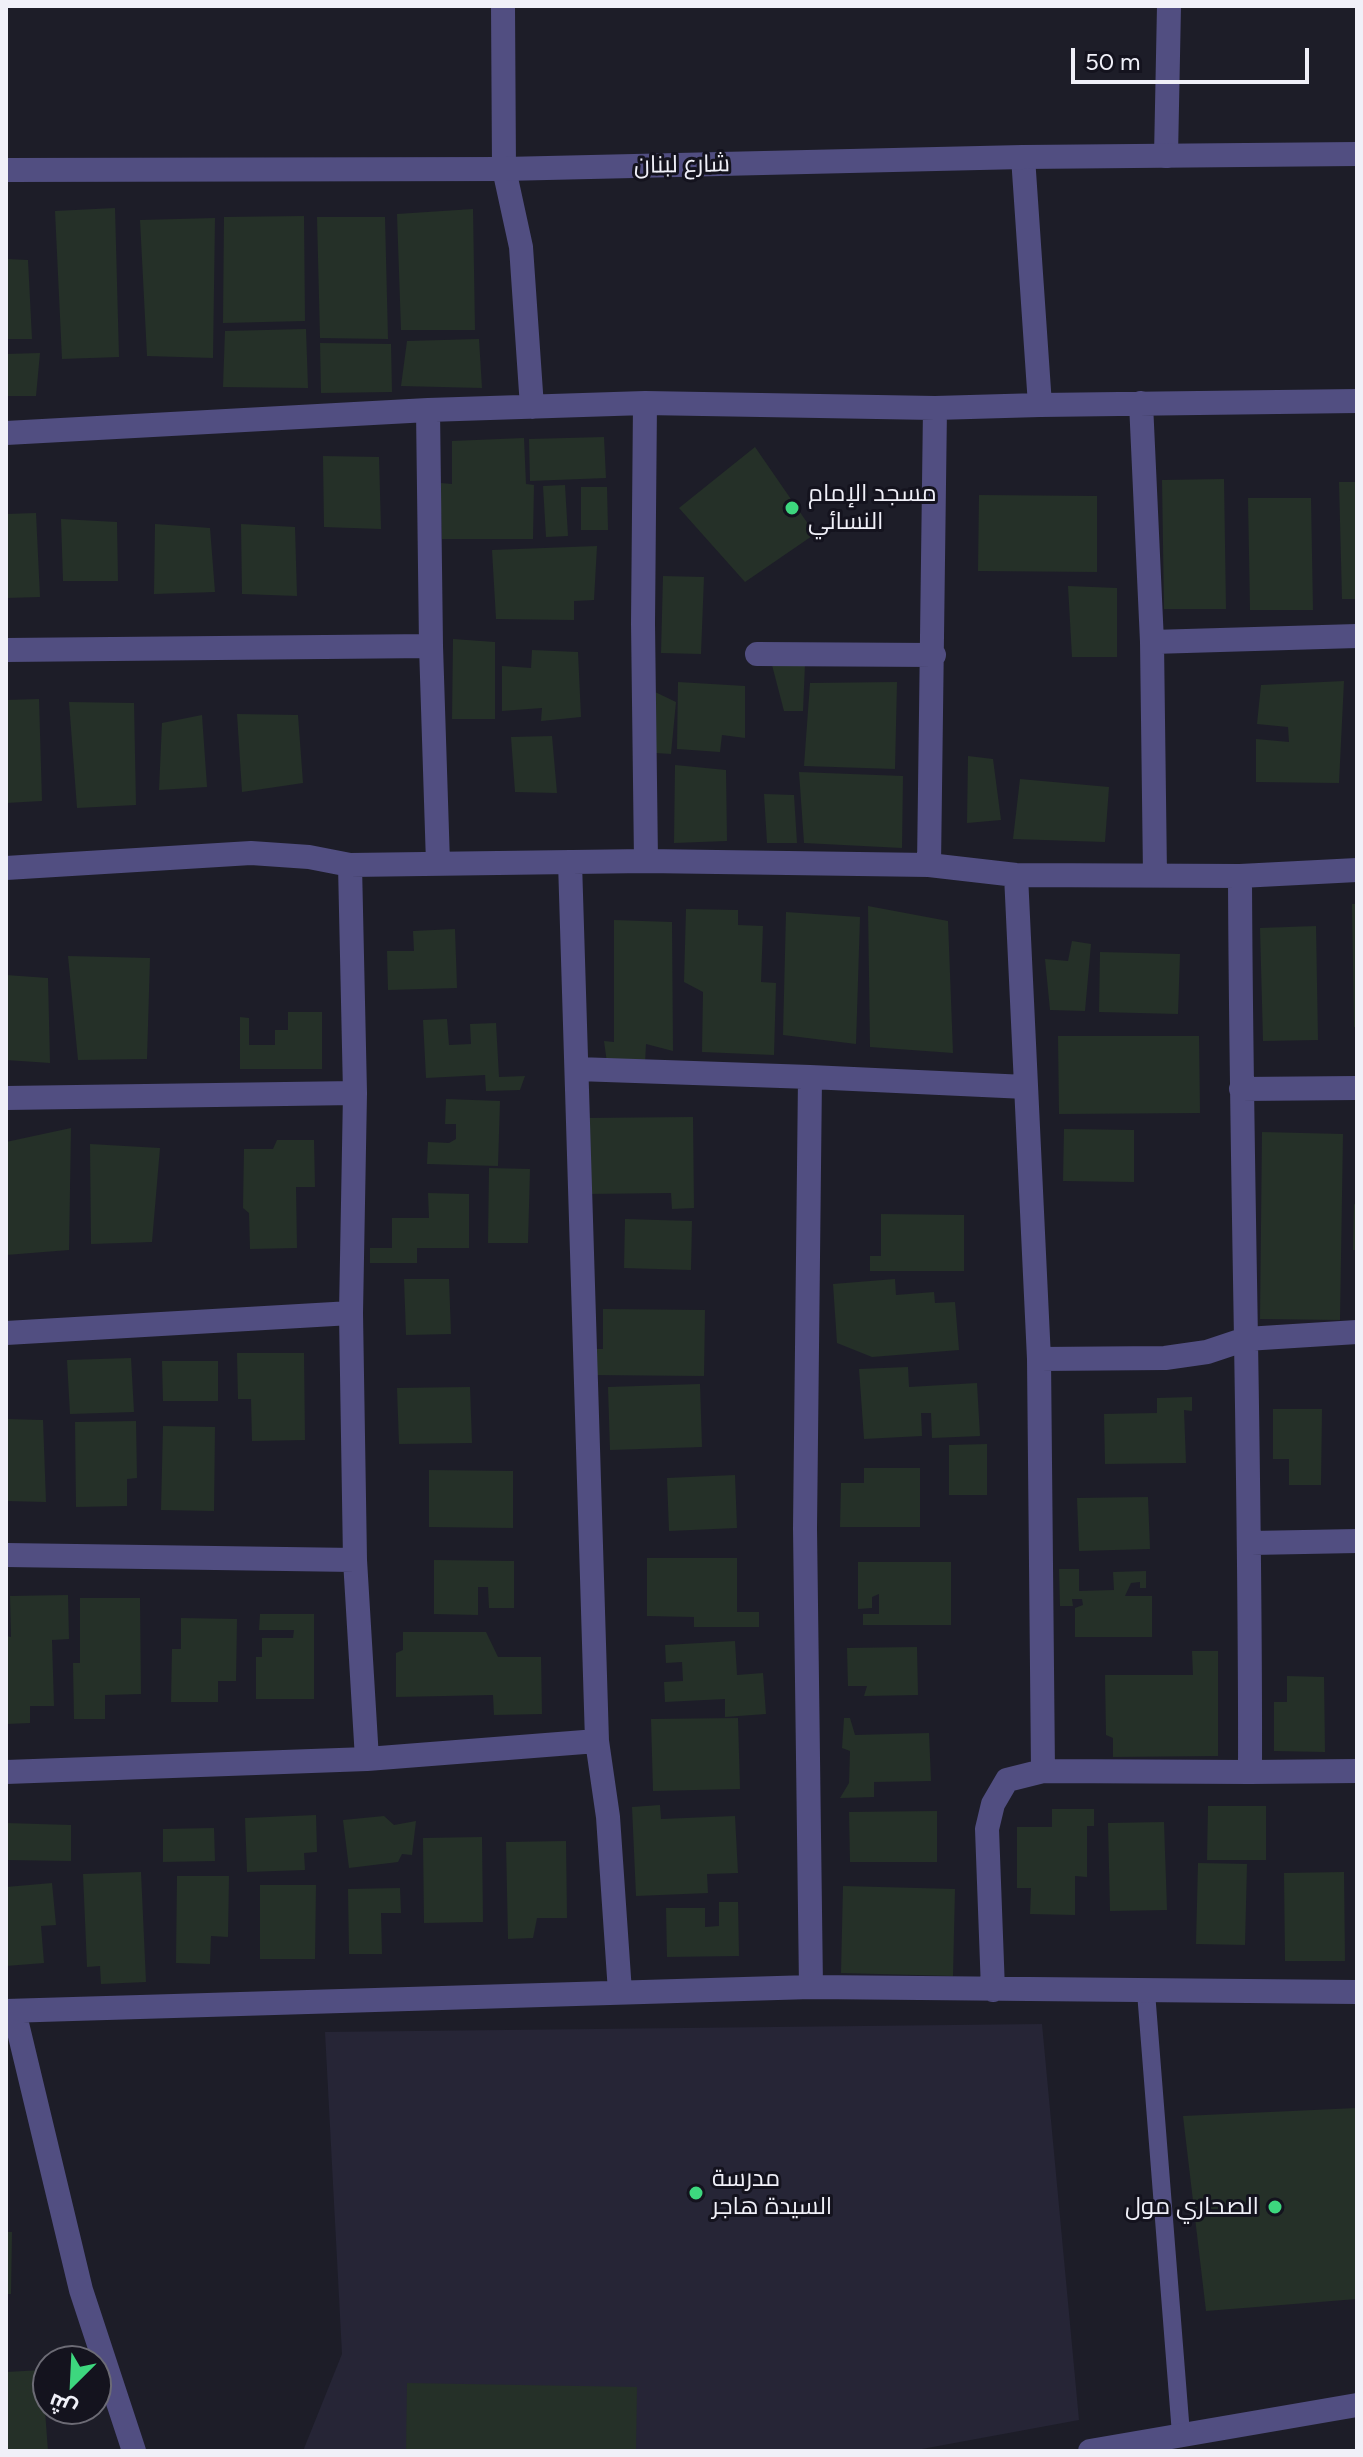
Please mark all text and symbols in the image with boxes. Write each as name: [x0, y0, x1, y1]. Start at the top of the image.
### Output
scale bar: [1075, 32, 1313, 82]
text: 50 m: [1085, 47, 1141, 76]
street label: شارع لبنان: [634, 150, 730, 180]
place label: مسجد الإمام النسائي: [808, 480, 937, 536]
marker: مسجد الإمام النسائي: [783, 499, 801, 517]
place label: مدرسة السيدة هاجر: [712, 2165, 832, 2221]
marker: مدرسة السيدة هاجر: [687, 2184, 705, 2202]
place label: الصحاري مول: [1125, 2193, 1259, 2221]
marker: الصحاري مول: [1266, 2198, 1284, 2216]
north arrow: [32, 2345, 112, 2425]
text: ش: [44, 2387, 81, 2424]

